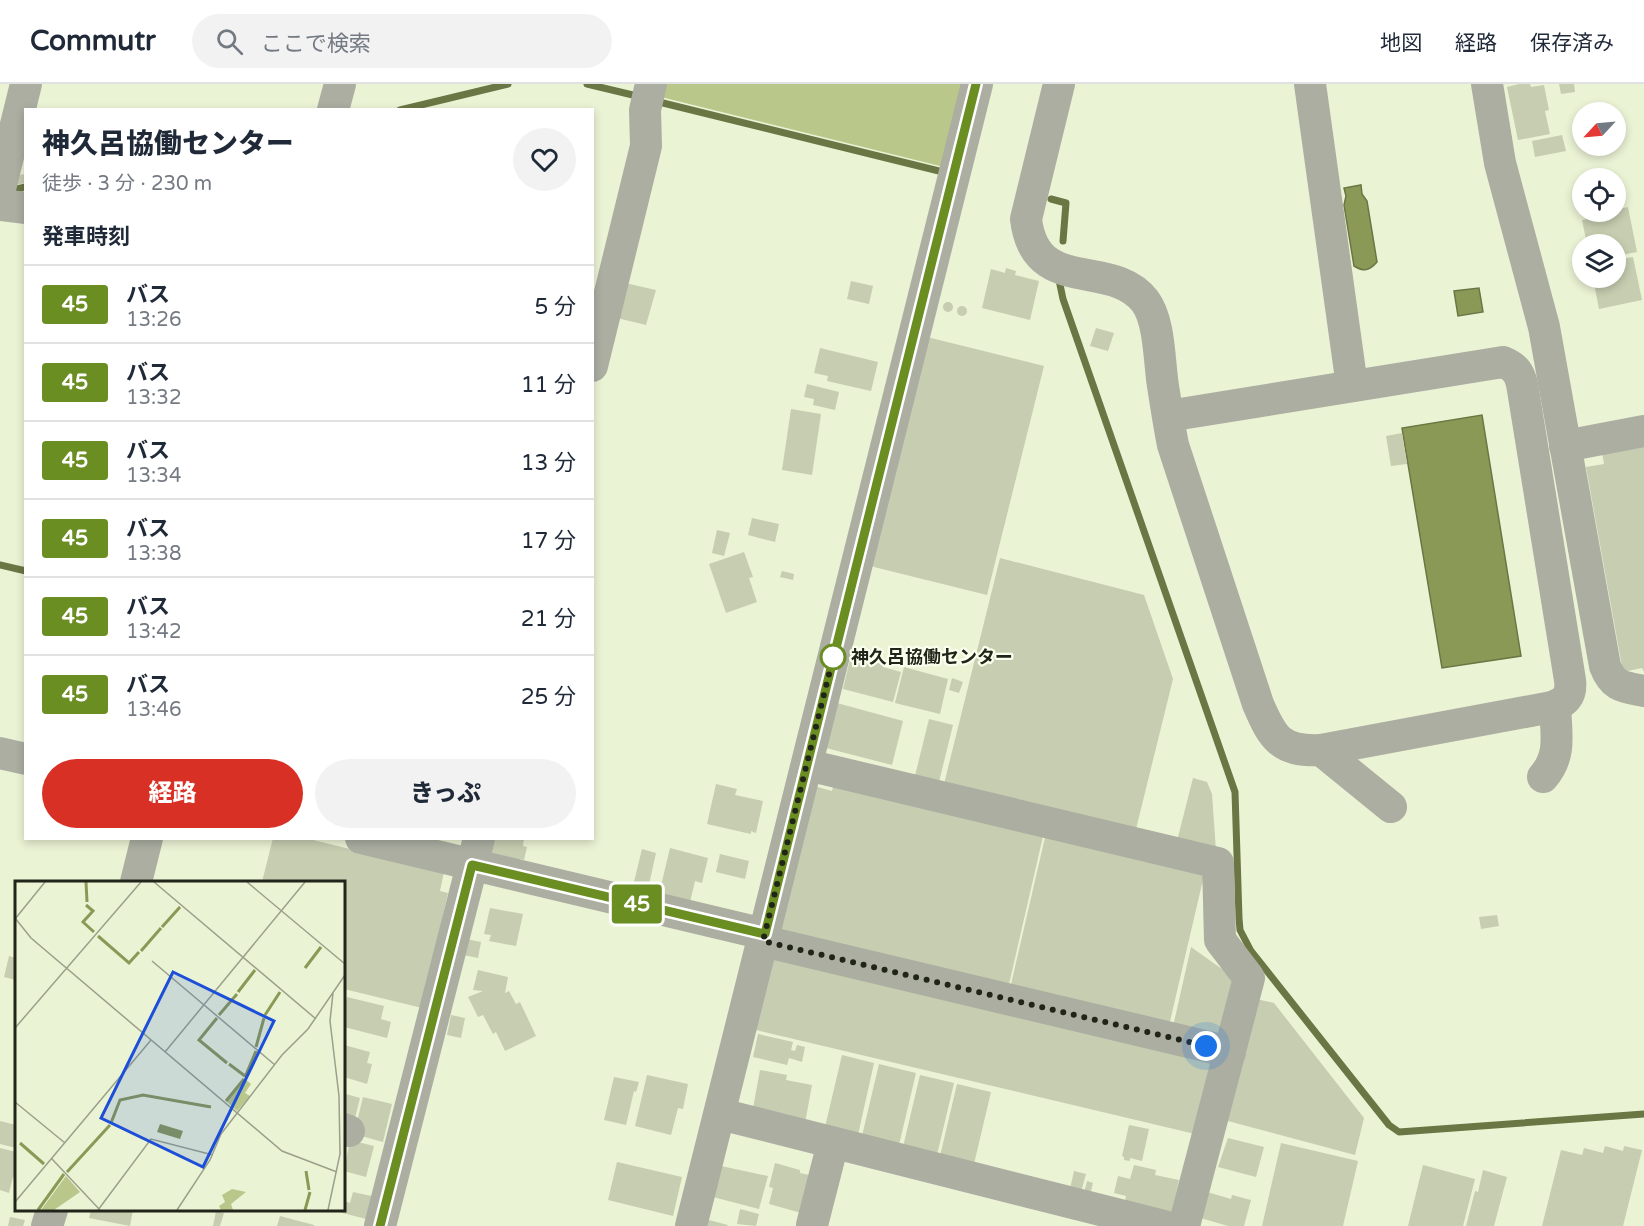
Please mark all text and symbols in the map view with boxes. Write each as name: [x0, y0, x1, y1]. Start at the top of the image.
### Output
search box: [192, 14, 612, 68]
text: Commutr: [30, 24, 156, 58]
icon: search: [213, 25, 246, 58]
text: ここで検索: [261, 31, 371, 57]
text: 地図: [1380, 31, 1422, 56]
text: 経路: [1455, 31, 1497, 56]
text: 保存済み: [1530, 31, 1614, 56]
north arrow: [1572, 102, 1626, 156]
map controls: [1572, 102, 1626, 288]
text: 神久呂協働センター: [42, 127, 294, 161]
button: heart: [513, 128, 576, 191]
button: locate: [1572, 168, 1626, 222]
text: 徒歩 · 3 分 · 230 m: [42, 172, 212, 196]
text: 発車時刻: [42, 224, 130, 250]
button: layers: [1572, 234, 1626, 288]
text: バス: [126, 282, 170, 308]
text: 45: [62, 292, 88, 317]
text: 5 分: [534, 294, 576, 320]
text: 13:26: [126, 308, 181, 332]
text: バス: [126, 360, 170, 386]
text: 45: [62, 370, 88, 395]
text: 11 分: [521, 372, 576, 398]
text: 13:32: [126, 386, 181, 410]
text: バス: [126, 438, 170, 464]
text: 45: [62, 448, 88, 473]
text: 13 分: [521, 450, 576, 476]
text: 13:34: [126, 464, 181, 488]
text: バス: [126, 516, 170, 542]
text: 45: [62, 526, 88, 551]
text: 17 分: [521, 528, 576, 554]
text: 13:38: [126, 542, 181, 566]
text: バス: [126, 594, 170, 620]
text: 45: [62, 604, 88, 629]
text: 21 分: [521, 606, 576, 632]
text: 13:42: [126, 620, 181, 644]
marker: 神久呂協働センター: [820, 644, 846, 670]
place label: 神久呂協働センター: [851, 646, 1013, 668]
text: バス: [126, 672, 170, 698]
text: 45: [62, 682, 88, 707]
text: 25 分: [521, 684, 576, 710]
text: 13:46: [126, 698, 181, 722]
button: 経路: [42, 759, 303, 828]
button: きっぷ: [315, 759, 576, 828]
inset map: [15, 881, 345, 1211]
line badge: 45: [610, 884, 664, 924]
text: 45: [624, 892, 650, 917]
your location: [1191, 1031, 1221, 1061]

